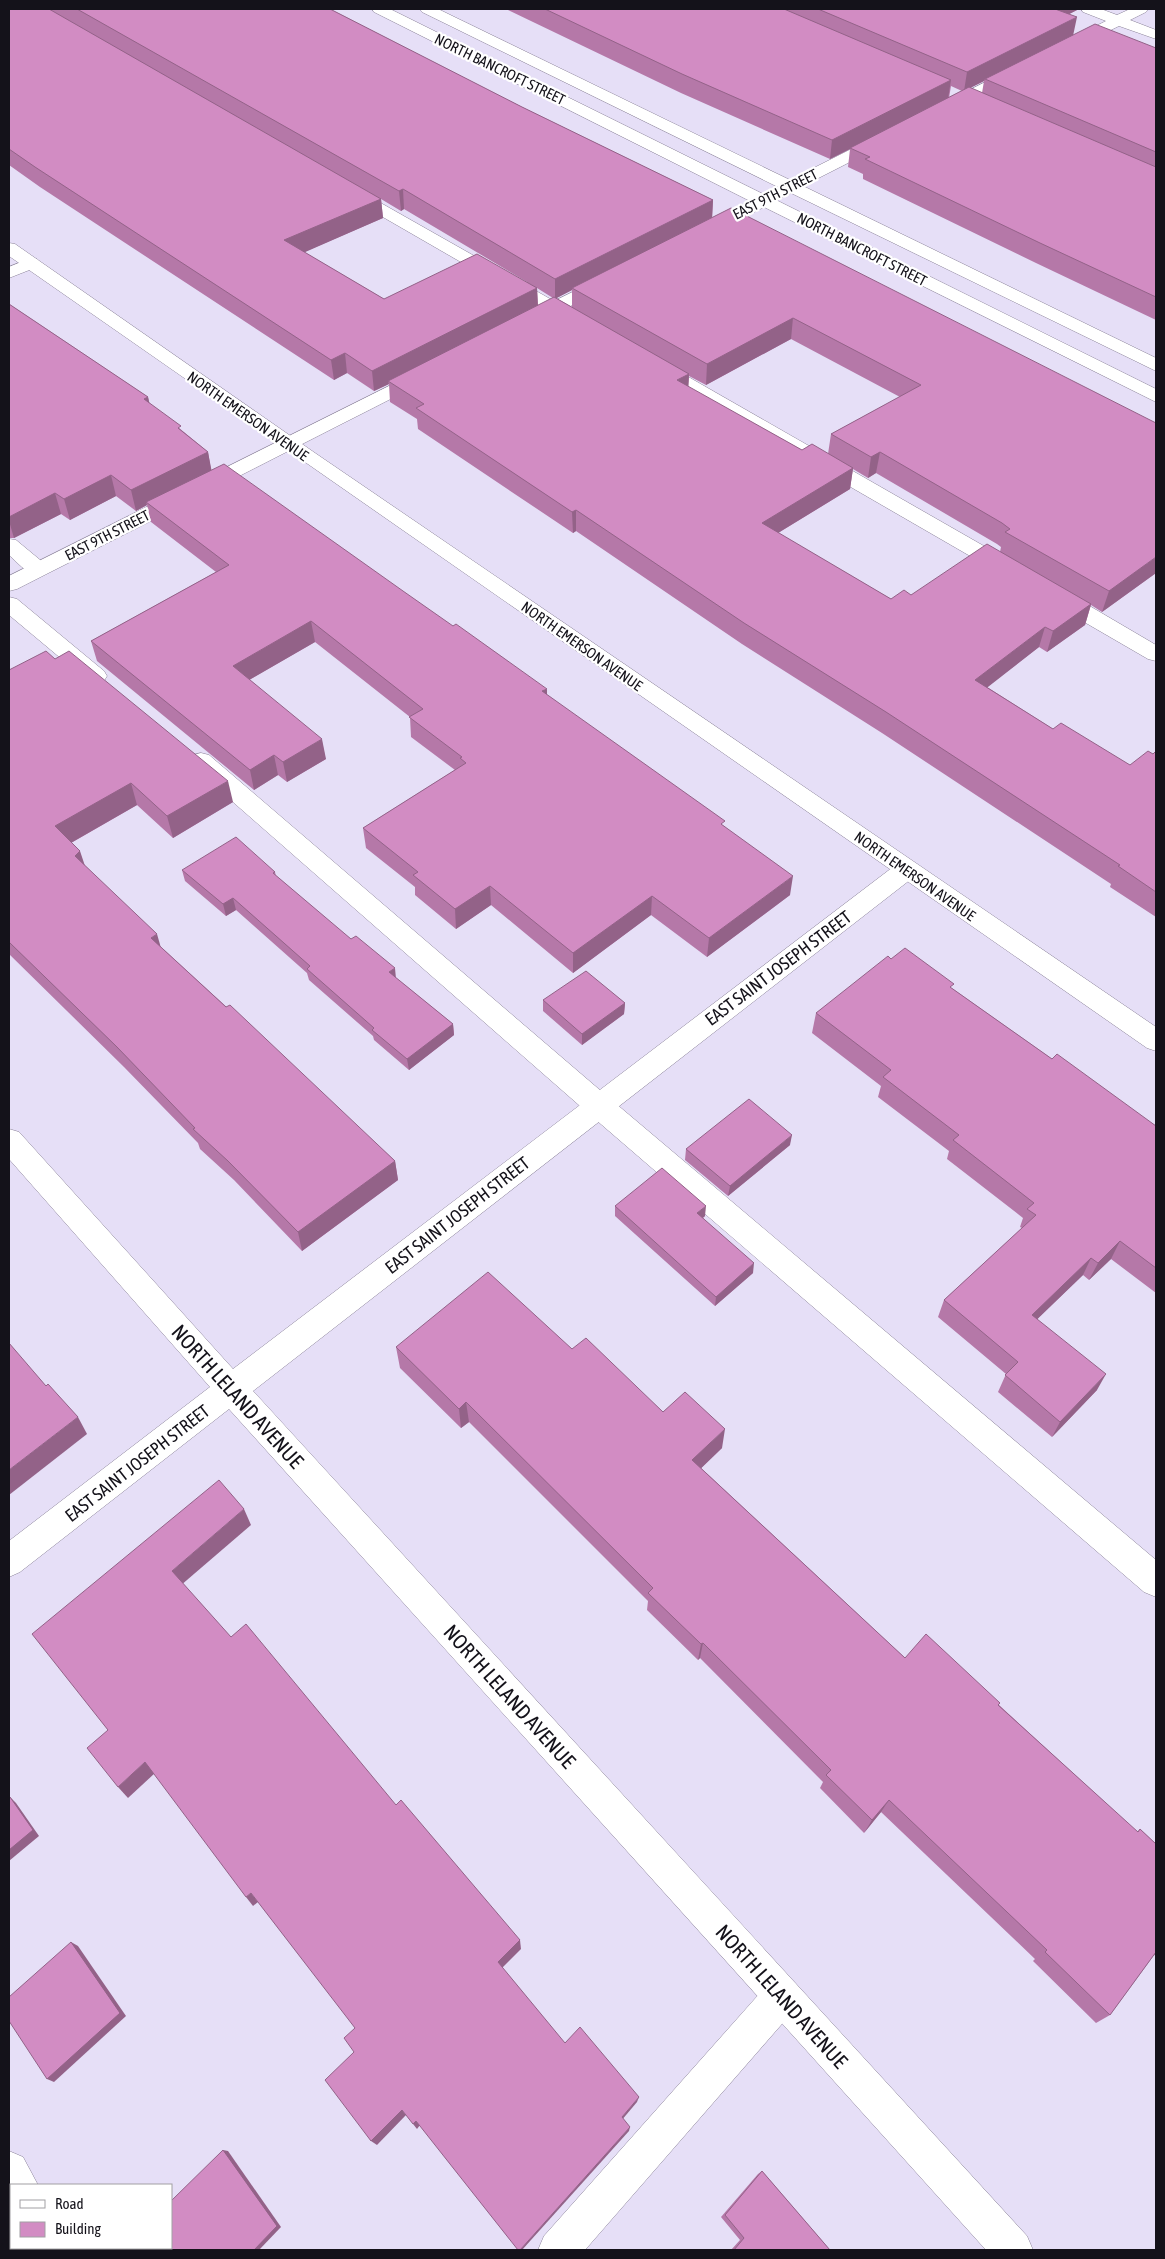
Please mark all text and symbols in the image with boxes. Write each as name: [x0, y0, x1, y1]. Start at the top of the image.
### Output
street label: NORTH BANCROFT STREET: [432, 30, 568, 108]
street label: EAST 9TH STREET: [730, 165, 821, 223]
street label: NORTH BANCROFT STREET: [794, 209, 930, 289]
street label: NORTH EMERSON AVENUE: [184, 368, 312, 465]
street label: EAST 9TH STREET: [62, 506, 153, 564]
street label: NORTH EMERSON AVENUE: [518, 598, 646, 695]
street label: NORTH EMERSON AVENUE: [851, 828, 979, 925]
street label: EAST SAINT JOSEPH STREET: [701, 906, 855, 1030]
street label: EAST SAINT JOSEPH STREET: [381, 1152, 533, 1278]
street label: NORTH LELAND AVENUE: [167, 1319, 309, 1473]
street label: EAST SAINT JOSEPH STREET: [61, 1400, 213, 1526]
street label: NORTH LELAND AVENUE: [439, 1619, 581, 1773]
street label: NORTH LELAND AVENUE: [711, 1919, 853, 2073]
legend: [10, 2184, 172, 2249]
text: Road: [55, 2195, 84, 2212]
text: Building: [55, 2220, 101, 2237]

